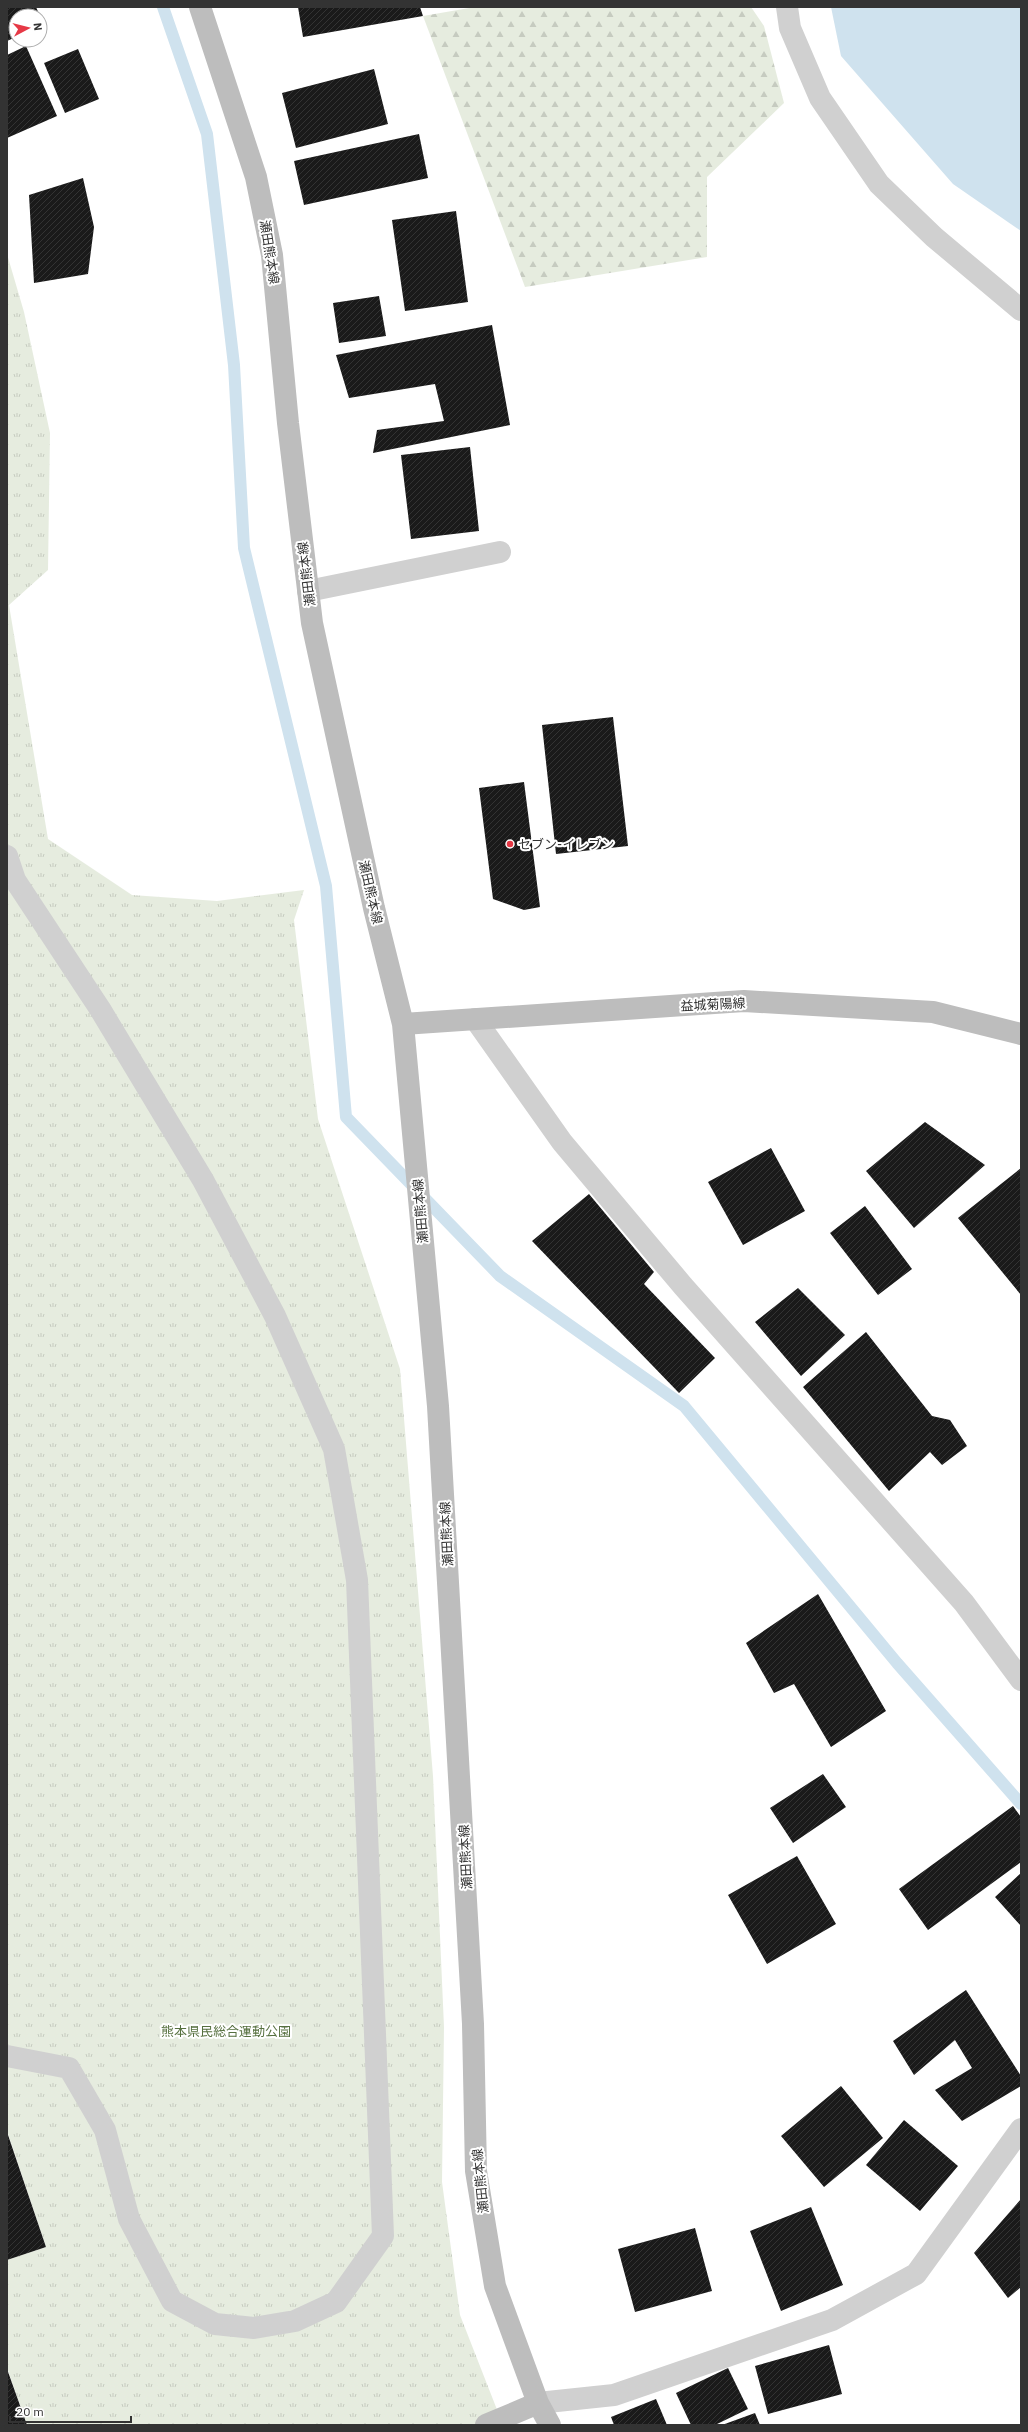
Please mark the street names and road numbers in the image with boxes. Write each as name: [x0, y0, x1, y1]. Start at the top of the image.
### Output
street label: 瀬田熊本線: [256, 219, 283, 286]
street label: 瀬田熊本線: [294, 541, 319, 607]
street label: 瀬田熊本線: [355, 859, 386, 926]
street label: 益城菊陽線: [680, 994, 746, 1015]
street label: 瀬田熊本線: [409, 1178, 432, 1244]
street label: 瀬田熊本線: [436, 1501, 457, 1567]
street label: 瀬田熊本線: [455, 1824, 476, 1890]
street label: 瀬田熊本線: [469, 2148, 492, 2214]

